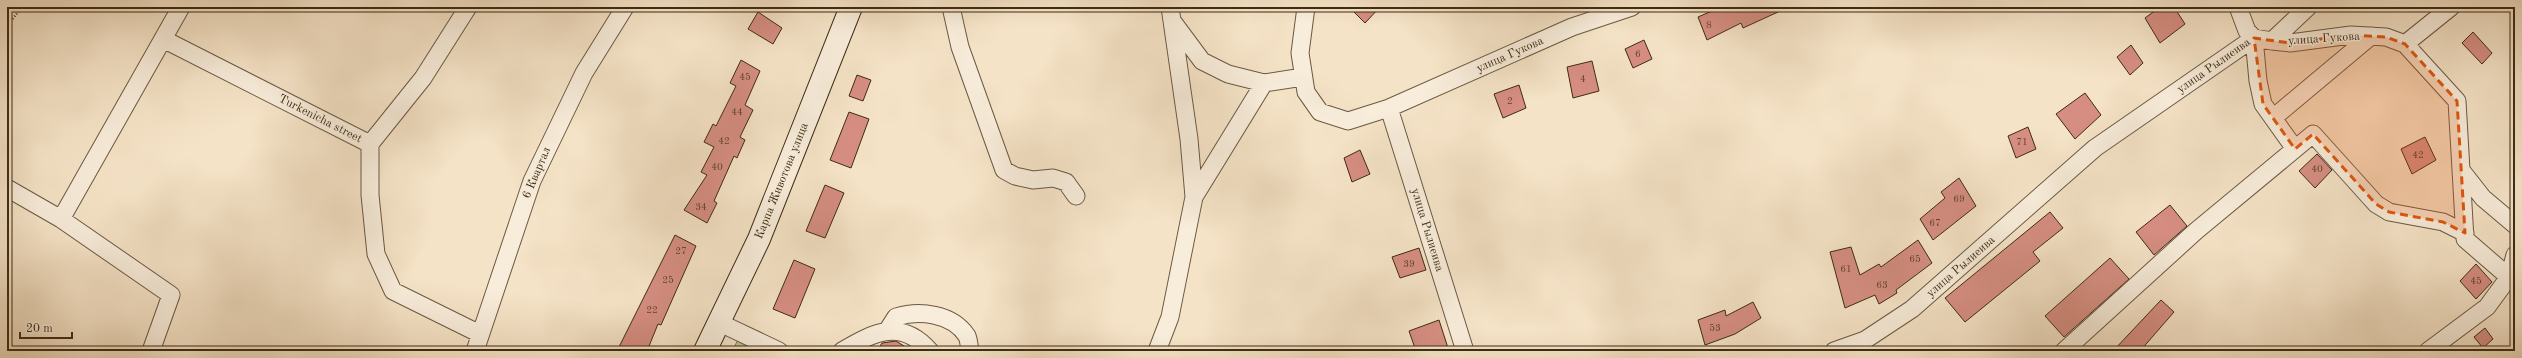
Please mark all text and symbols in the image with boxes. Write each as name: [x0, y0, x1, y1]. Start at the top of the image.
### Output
house number: 8: [1706, 20, 1712, 30]
street label: улица Гукова: [2288, 31, 2360, 47]
street label: улица Гукова: [1475, 35, 1545, 75]
street label: улица Рылиеива: [2175, 36, 2253, 96]
house number: 6: [1635, 49, 1641, 59]
house number: 45: [739, 72, 751, 82]
house number: 4: [1580, 74, 1586, 84]
street label: Turkenicha street: [276, 93, 364, 145]
house number: 2: [1507, 96, 1513, 106]
house number: 44: [731, 107, 743, 117]
street label: Карпа Животова улица: [753, 121, 811, 241]
house number: 42: [718, 136, 730, 146]
house number: 71: [2016, 137, 2028, 147]
street label: 6 Квартал: [521, 146, 553, 200]
house number: 42: [2412, 150, 2424, 160]
house number: 40: [711, 162, 723, 172]
house number: 40: [2311, 164, 2323, 174]
street label: улица Рылиеива: [1409, 187, 1445, 273]
house number: 69: [1953, 194, 1965, 204]
house number: 34: [695, 202, 707, 212]
house number: 67: [1929, 218, 1941, 228]
street label: улица Рылиеива: [1924, 234, 1998, 300]
house number: 27: [675, 246, 687, 256]
house number: 65: [1909, 254, 1921, 264]
house number: 39: [1403, 259, 1415, 269]
house number: 61: [1840, 264, 1852, 274]
house number: 25: [662, 275, 674, 285]
house number: 45: [2470, 276, 2482, 286]
house number: 63: [1876, 280, 1888, 290]
house number: 22: [646, 305, 658, 315]
scale bar: [20, 314, 72, 340]
text: 20 m: [26, 323, 53, 335]
house number: 53: [1709, 323, 1721, 333]

